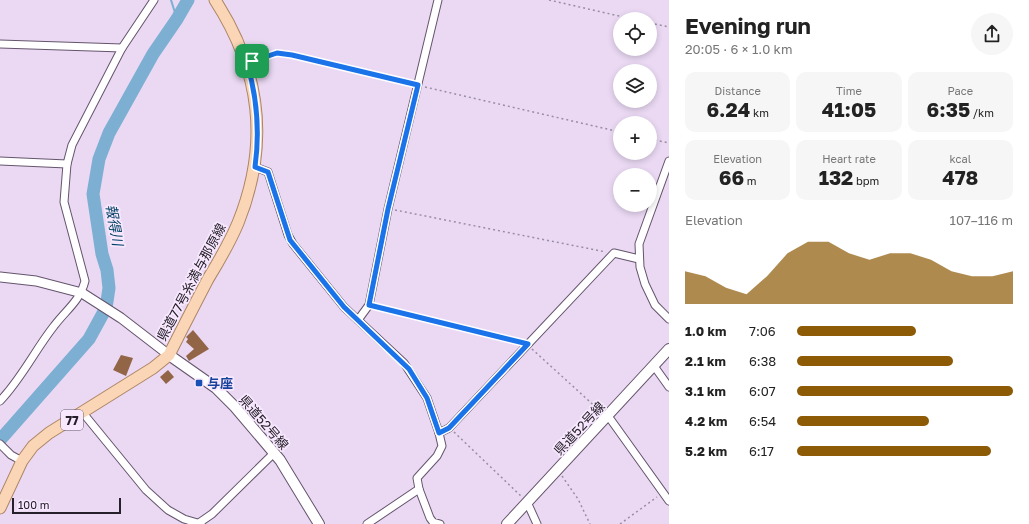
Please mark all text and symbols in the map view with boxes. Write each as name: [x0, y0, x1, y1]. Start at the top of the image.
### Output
map controls: [613, 12, 657, 212]
button: locate: [613, 12, 657, 56]
text: Evening run: [685, 12, 811, 39]
button: share: [971, 13, 1013, 55]
text: 20:05 · 6 × 1.0 km: [685, 41, 792, 57]
pin: [235, 44, 269, 78]
icon: arrive: [241, 50, 263, 72]
button: layers: [613, 64, 657, 108]
text: Distance: [715, 84, 761, 97]
text: Time: [836, 84, 862, 97]
text: Pace: [947, 84, 973, 97]
text: 6.24: [706, 97, 750, 121]
text: 41:05: [822, 97, 876, 121]
text: 6:35: [927, 97, 970, 121]
text: km: [750, 106, 769, 119]
text: /km: [970, 106, 994, 119]
button: +: [613, 116, 657, 160]
text: Elevation: [713, 152, 762, 165]
text: Heart rate: [822, 152, 876, 165]
text: kcal: [949, 152, 971, 165]
text: 66: [719, 165, 744, 189]
text: 132: [819, 165, 853, 189]
text: 478: [942, 165, 978, 189]
button: −: [613, 168, 657, 212]
text: m: [744, 174, 757, 187]
text: bpm: [853, 174, 879, 187]
water label: 報得川: [103, 203, 127, 249]
text: Elevation: [685, 212, 743, 228]
text: 107–116 m: [950, 212, 1013, 228]
street label: 県道77号糸満与那原線: [153, 221, 229, 343]
text: 1.0 km: [685, 323, 726, 339]
text: 7:06: [749, 323, 776, 339]
text: 2.1 km: [685, 353, 726, 369]
text: 6:38: [749, 353, 776, 369]
place label: 与座: [207, 375, 233, 391]
marker: 与座: [194, 378, 204, 388]
text: 3.1 km: [685, 383, 726, 399]
text: 6:07: [749, 383, 776, 399]
street label: 県道52号線: [236, 391, 292, 453]
street label: 県道52号線: [550, 398, 608, 458]
road number: 77: [61, 410, 83, 430]
text: 4.2 km: [685, 413, 727, 429]
text: 6:54: [749, 413, 776, 429]
text: 5.2 km: [685, 443, 727, 459]
text: 6:17: [749, 443, 774, 459]
scale bar: [12, 496, 121, 515]
text: 100 m: [18, 498, 49, 511]

